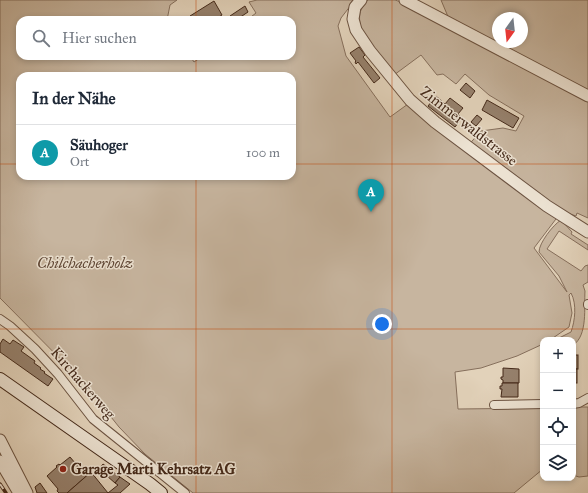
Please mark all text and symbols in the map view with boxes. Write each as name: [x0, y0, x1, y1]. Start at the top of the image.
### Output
north arrow: [492, 12, 528, 48]
search box: [16, 16, 296, 60]
icon: search: [30, 27, 52, 49]
text: Hier suchen: [62, 29, 137, 47]
street label: Zimmerwaldstrasse: [417, 83, 521, 169]
text: In der Nähe: [32, 88, 116, 109]
text: Säuhoger: [70, 136, 128, 154]
text: A: [41, 145, 49, 161]
text: 100 m: [246, 145, 280, 161]
text: Ort: [70, 154, 89, 170]
pin: A: [358, 179, 384, 212]
park label: Chilchacherholz: [37, 254, 133, 272]
your location: [372, 314, 392, 334]
map controls: [540, 337, 576, 481]
button: +: [540, 337, 576, 373]
street label: Kirchackerweg: [47, 343, 120, 423]
button: −: [540, 373, 576, 409]
button: locate: [540, 409, 576, 445]
button: layers: [540, 445, 576, 481]
place label: Garage Marti Kehrsatz AG: [71, 460, 235, 479]
marker: Garage Marti Kehrsatz AG: [58, 464, 68, 474]

